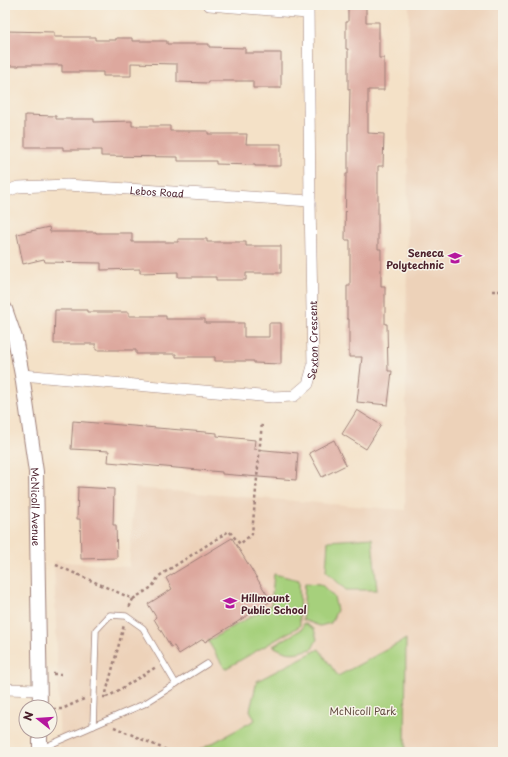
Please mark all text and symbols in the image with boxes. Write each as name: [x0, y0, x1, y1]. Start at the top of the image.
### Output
street label: Lebos Road: [129, 182, 185, 200]
place label: Seneca Polytechnic: [386, 245, 444, 273]
school or university icon: Seneca Polytechnic: [447, 250, 463, 266]
street label: Sexton Crescent: [302, 301, 321, 381]
street label: McNicoll Avenue: [28, 466, 45, 547]
place label: Hillmount Public School: [241, 590, 307, 617]
school or university icon: Hillmount Public School: [222, 595, 238, 611]
north arrow: [18, 699, 58, 739]
park label: McNicoll Park: [330, 703, 396, 718]
text: N: [19, 709, 37, 723]

